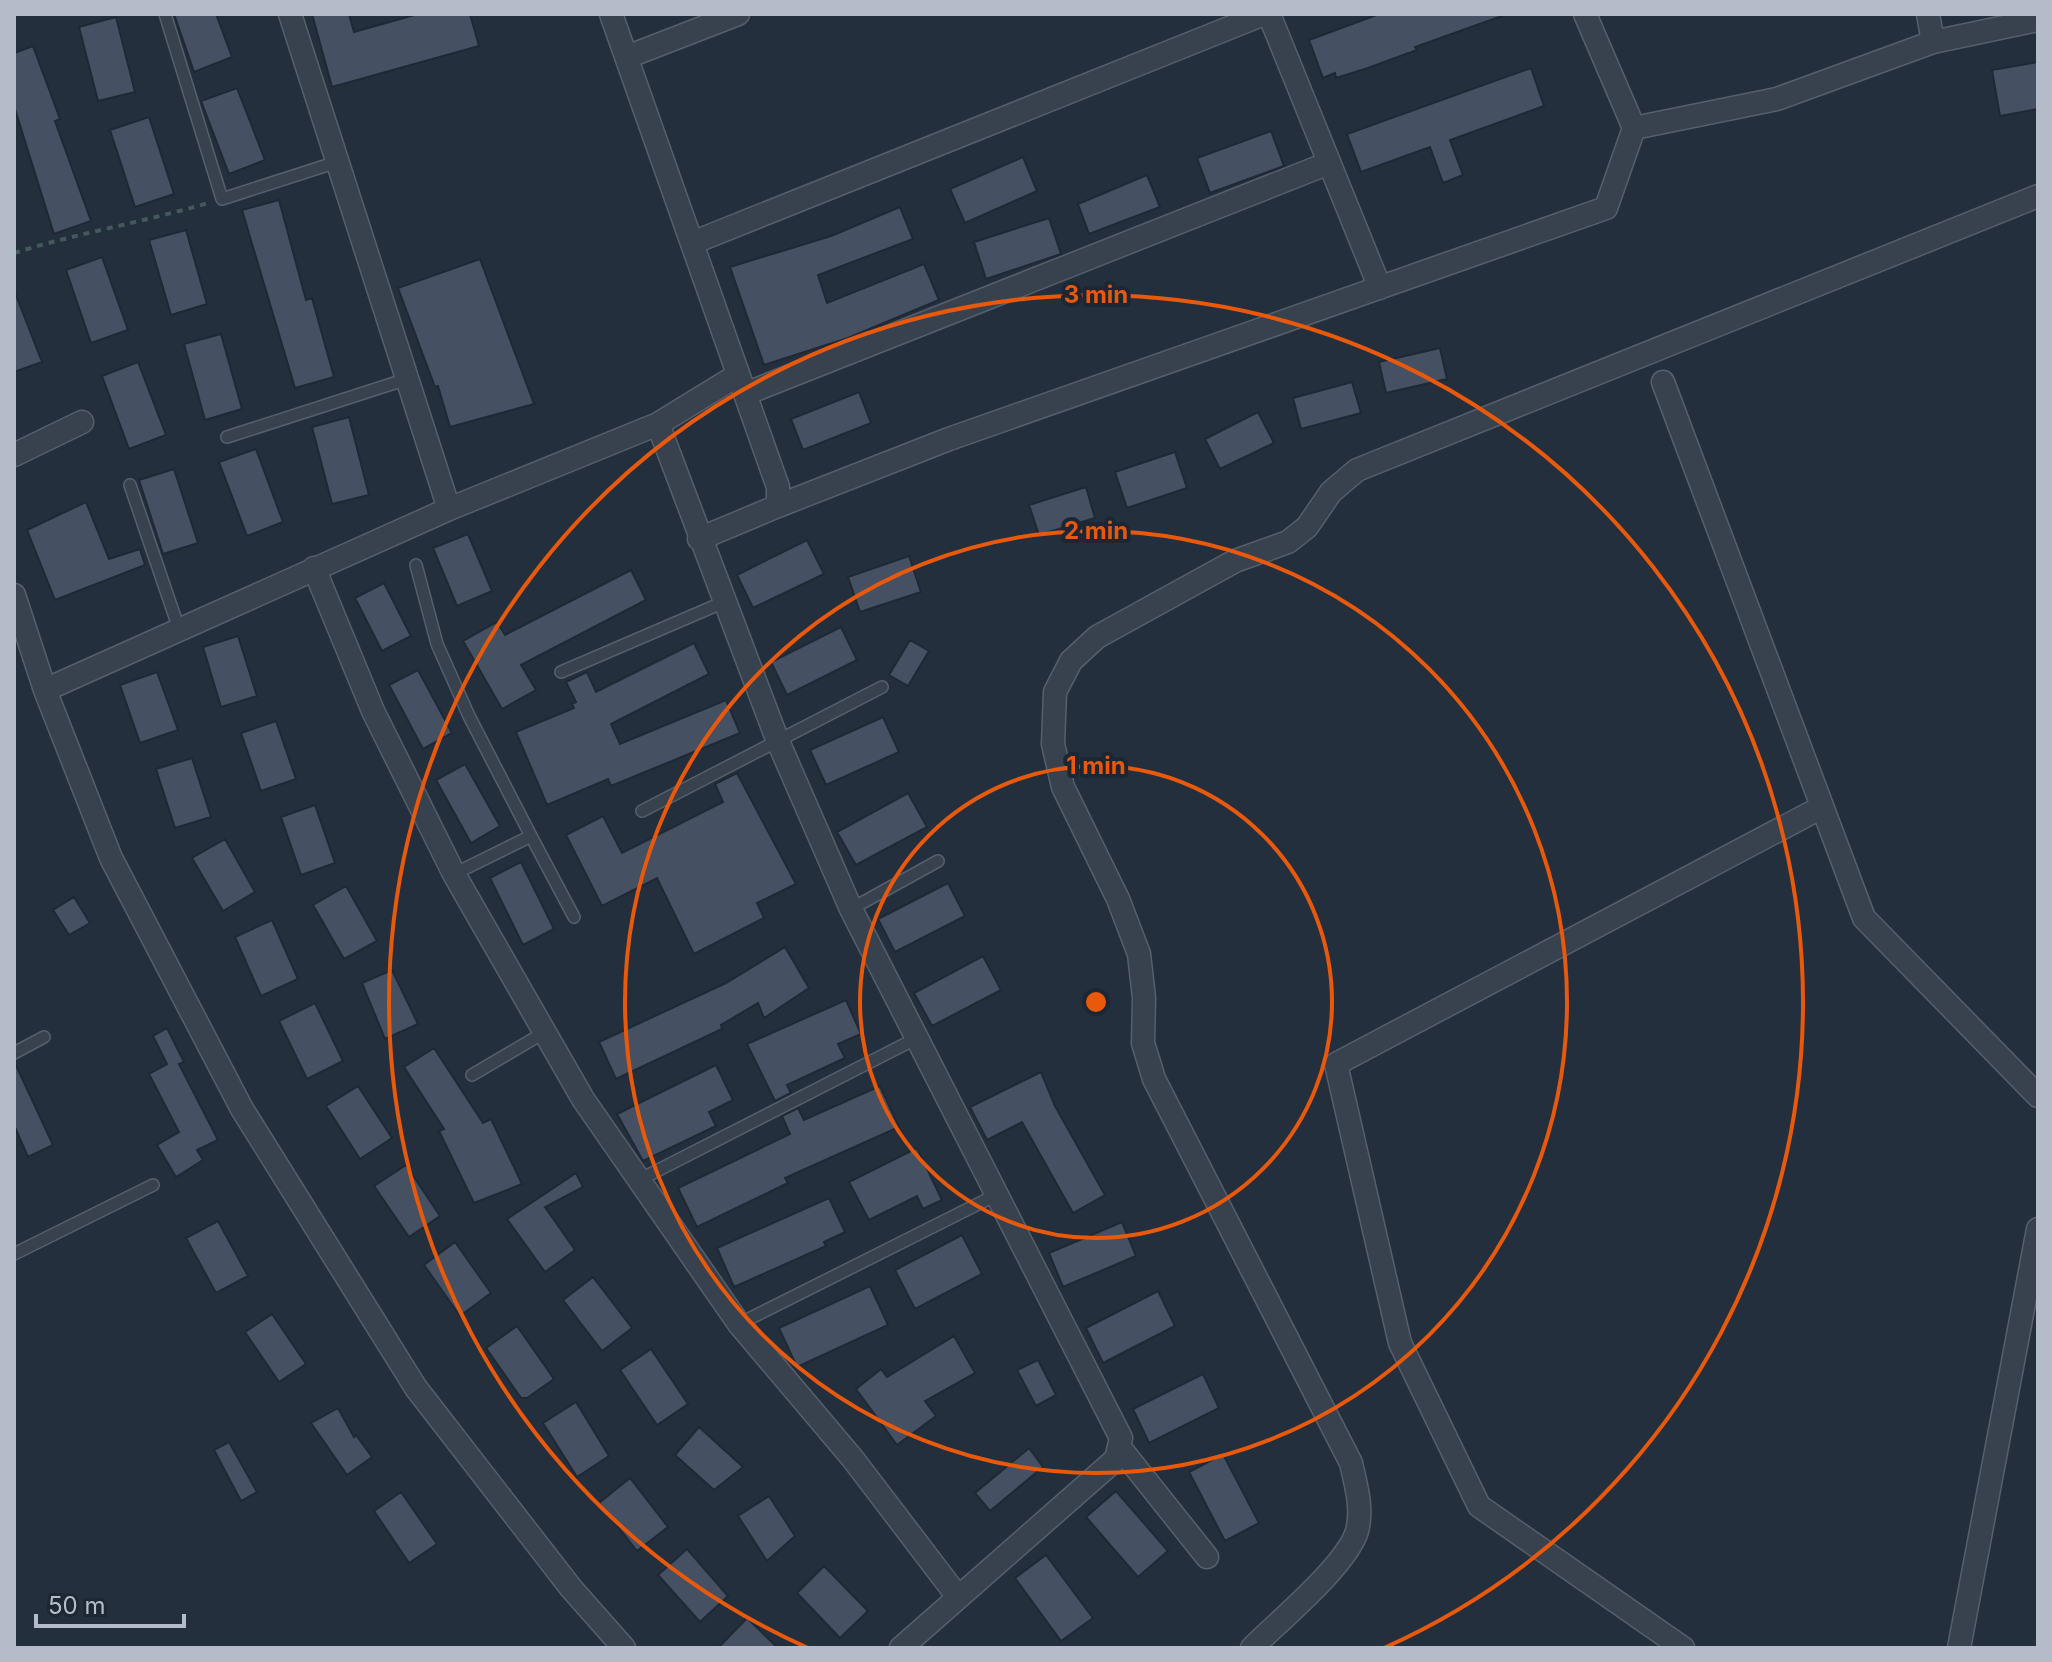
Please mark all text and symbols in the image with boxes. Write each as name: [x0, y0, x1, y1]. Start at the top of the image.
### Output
text: 3 min: [1064, 280, 1128, 309]
text: 2 min: [1064, 516, 1128, 545]
text: 1 min: [1066, 751, 1126, 780]
centre of rings: [1082, 988, 1110, 1016]
scale bar: [36, 1578, 184, 1628]
text: 50 m: [48, 1591, 106, 1620]

